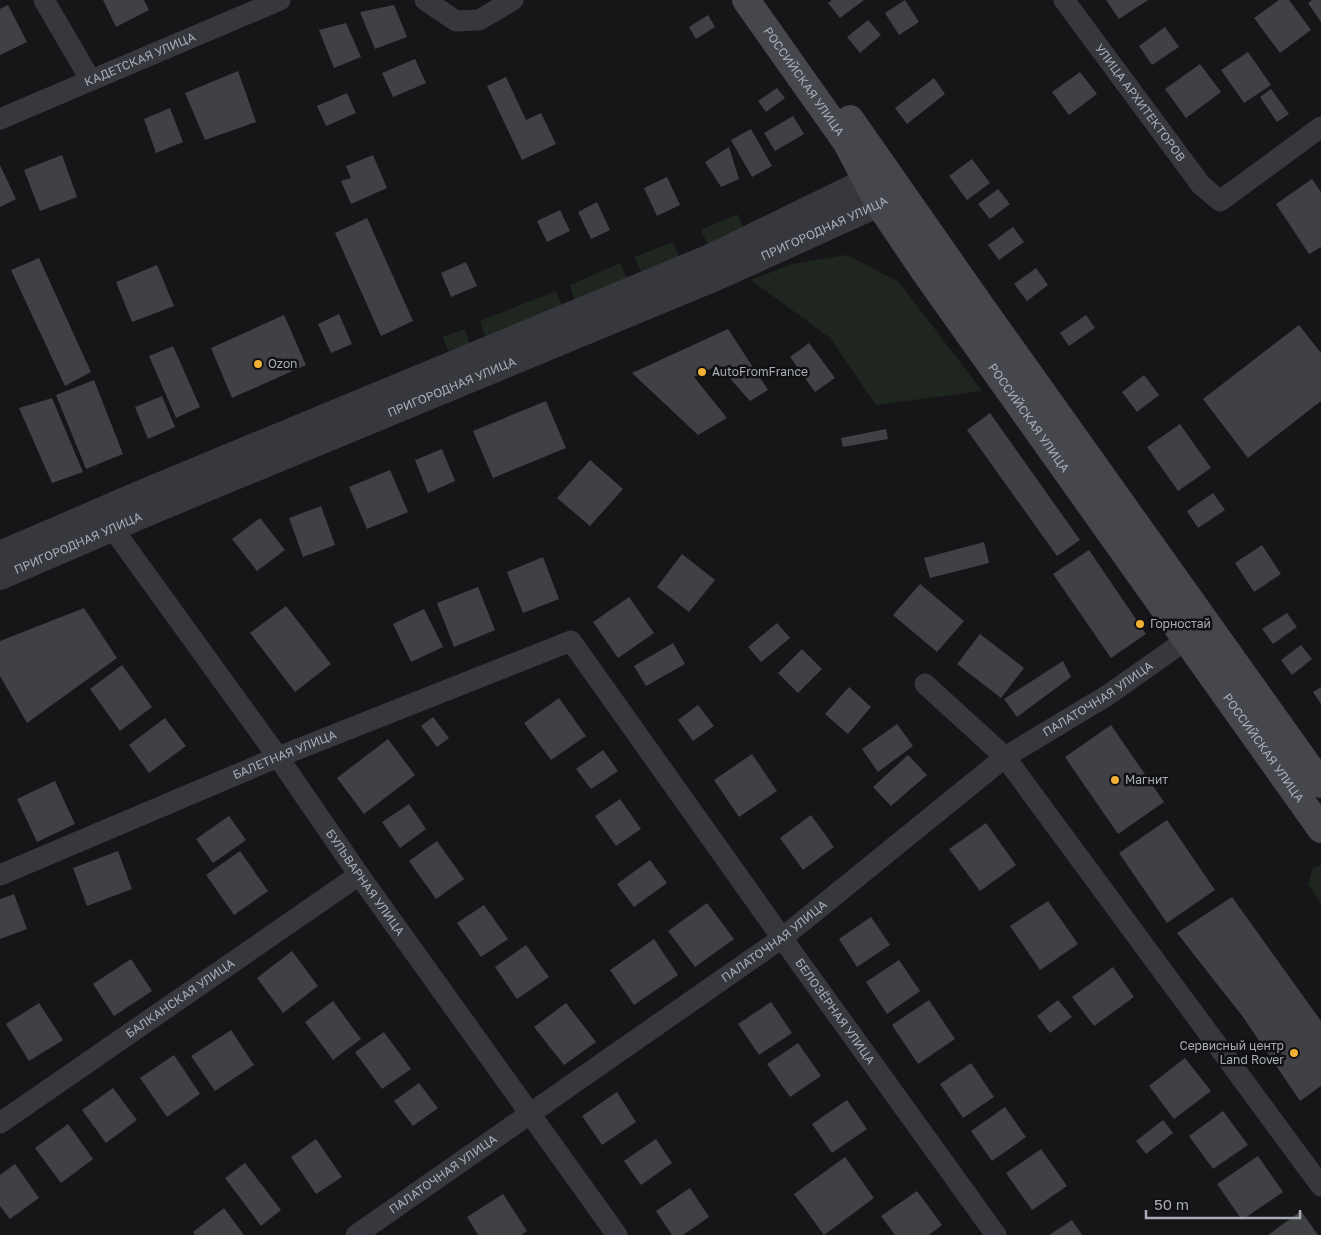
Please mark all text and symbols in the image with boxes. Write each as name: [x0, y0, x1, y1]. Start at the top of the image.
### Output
street label: РОССИЙСКАЯ УЛИЦА: [760, 24, 848, 139]
street label: КАДЕТСКАЯ УЛИЦА: [82, 29, 197, 89]
street label: УЛИЦА АРХИТЕКТОРОВ: [1092, 41, 1189, 164]
street label: ПРИГОРОДНАЯ УЛИЦА: [758, 193, 890, 264]
street label: ПРИГОРОДНАЯ УЛИЦА: [385, 354, 518, 420]
place label: Ozon: [268, 356, 297, 371]
marker: Ozon: [252, 358, 264, 370]
street label: РОССИЙСКАЯ УЛИЦА: [985, 360, 1073, 475]
place label: AutoFromFrance: [712, 364, 808, 379]
marker: AutoFromFrance: [696, 366, 708, 378]
street label: ПРИГОРОДНАЯ УЛИЦА: [12, 509, 144, 577]
place label: Горностай: [1150, 616, 1211, 631]
marker: Горностай: [1134, 618, 1146, 630]
street label: ПАЛАТОЧНАЯ УЛИЦА: [1040, 658, 1156, 740]
street label: РОССИЙСКАЯ УЛИЦА: [1220, 690, 1308, 805]
street label: БАЛЕТНАЯ УЛИЦА: [230, 727, 338, 782]
place label: Магнит: [1125, 772, 1168, 787]
marker: Магнит: [1109, 774, 1121, 786]
street label: БУЛЬВАРНАЯ УЛИЦА: [323, 826, 408, 938]
street label: ПАЛАТОЧНАЯ УЛИЦА: [718, 897, 830, 985]
street label: БАЛКАНСКАЯ УЛИЦА: [122, 955, 237, 1041]
street label: БЕЛОЗЁРНАЯ УЛИЦА: [792, 955, 878, 1067]
place label: Сервисный центр Land Rover: [1179, 1038, 1284, 1067]
marker: Сервисный центр Land Rover: [1288, 1047, 1300, 1059]
street label: ПАЛАТОЧНАЯ УЛИЦА: [386, 1131, 500, 1217]
scale bar: [1146, 1188, 1300, 1220]
text: 50 m: [1154, 1195, 1189, 1213]

